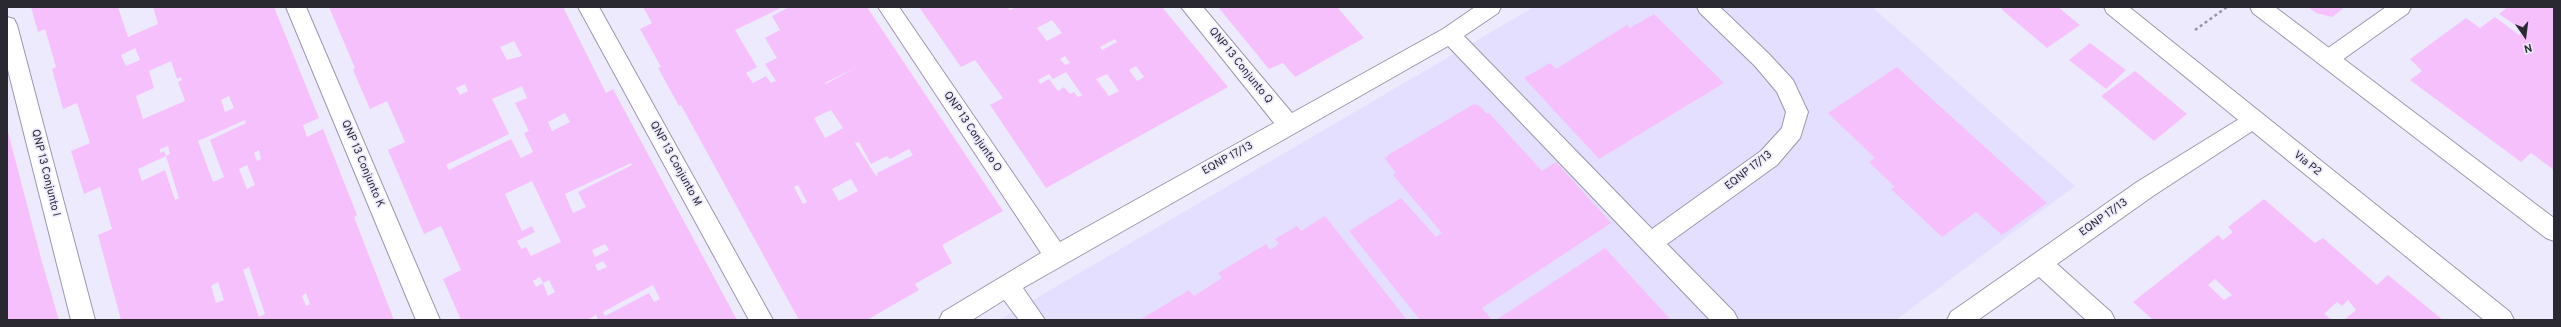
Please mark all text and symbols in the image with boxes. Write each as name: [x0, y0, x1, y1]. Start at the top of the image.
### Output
north arrow: [2505, 16, 2545, 56]
street label: QNP 13 Conjunto Q: [1205, 25, 1275, 107]
text: N: [2522, 40, 2533, 55]
street label: QNP 13 Conjunto O: [940, 89, 1004, 175]
street label: QNP 13 Conjunto K: [338, 118, 386, 210]
street label: QNP 13 Conjunto M: [646, 119, 704, 209]
street label: QNP 13 Conjunto I: [28, 128, 62, 218]
street label: EQNP 17/13: [1200, 140, 1256, 178]
street label: EQNP 17/13: [1723, 148, 1775, 194]
street label: Via P2: [2290, 149, 2324, 179]
street label: EQNP 17/13: [2077, 196, 2131, 240]

